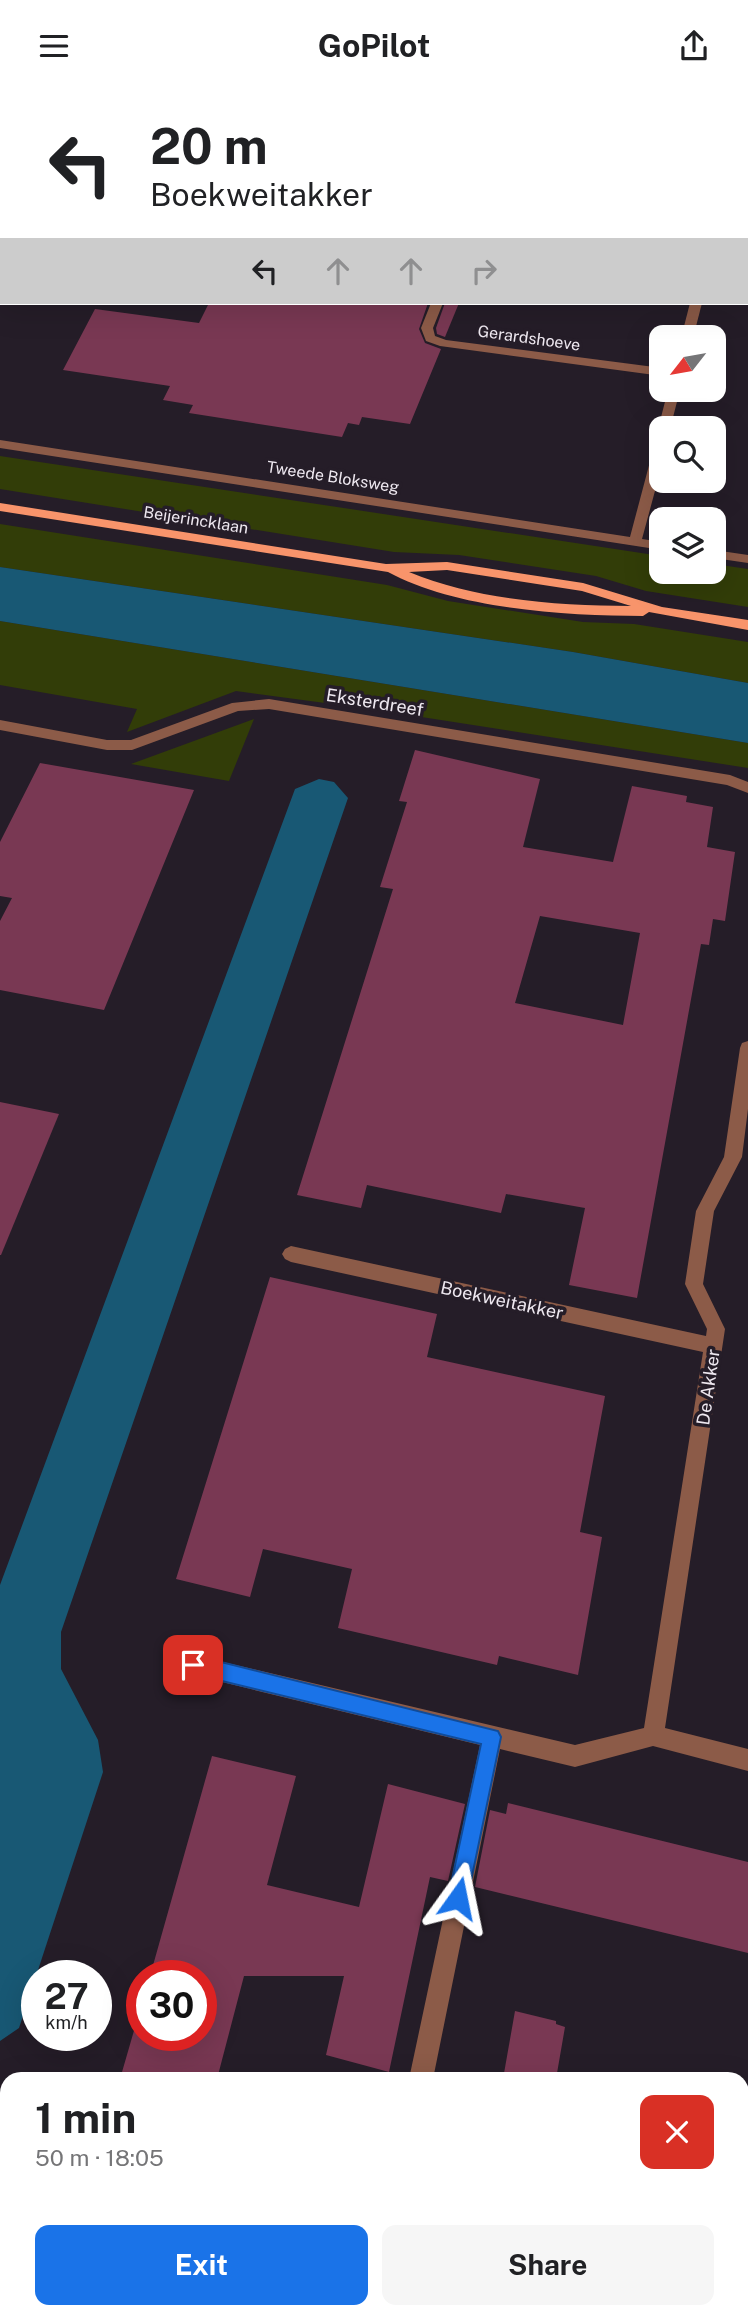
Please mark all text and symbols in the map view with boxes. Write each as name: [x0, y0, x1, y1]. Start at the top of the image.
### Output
icon: menu: [35, 27, 73, 65]
text: GoPilot: [318, 27, 430, 64]
icon: share: [675, 27, 713, 65]
text: 20 m: [150, 117, 268, 175]
icon: left: [35, 119, 126, 210]
text: Boekweitakker: [150, 176, 373, 213]
icon: left: [246, 252, 284, 290]
icon: ahead: [319, 252, 357, 290]
icon: ahead: [392, 252, 430, 290]
icon: right: [465, 252, 503, 290]
street label: Gerardshoeve: [476, 321, 582, 355]
north arrow: [649, 325, 726, 403]
map controls: [649, 325, 726, 584]
button: search: [649, 416, 726, 493]
street label: Tweede Bloksweg: [265, 457, 401, 497]
street label: Beijerincklaan: [142, 502, 250, 538]
button: layers: [649, 507, 726, 584]
street label: Eksterdreef: [325, 684, 425, 720]
street label: Boekweitakker: [439, 1277, 565, 1323]
street label: De Akker: [692, 1348, 724, 1426]
pin: [163, 1635, 223, 1695]
icon: arrive: [174, 1646, 212, 1684]
position arrow: [421, 1861, 495, 1935]
speed limit sign: 30: [126, 1960, 217, 2051]
text: 27: [44, 1976, 89, 2017]
text: km/h: [45, 2012, 88, 2033]
text: 1 min: [35, 2093, 136, 2142]
button: close: [640, 2095, 714, 2169]
text: 50 m · 18:05: [35, 2144, 164, 2171]
button: Exit: [35, 2225, 368, 2305]
button: Share: [382, 2225, 714, 2305]

